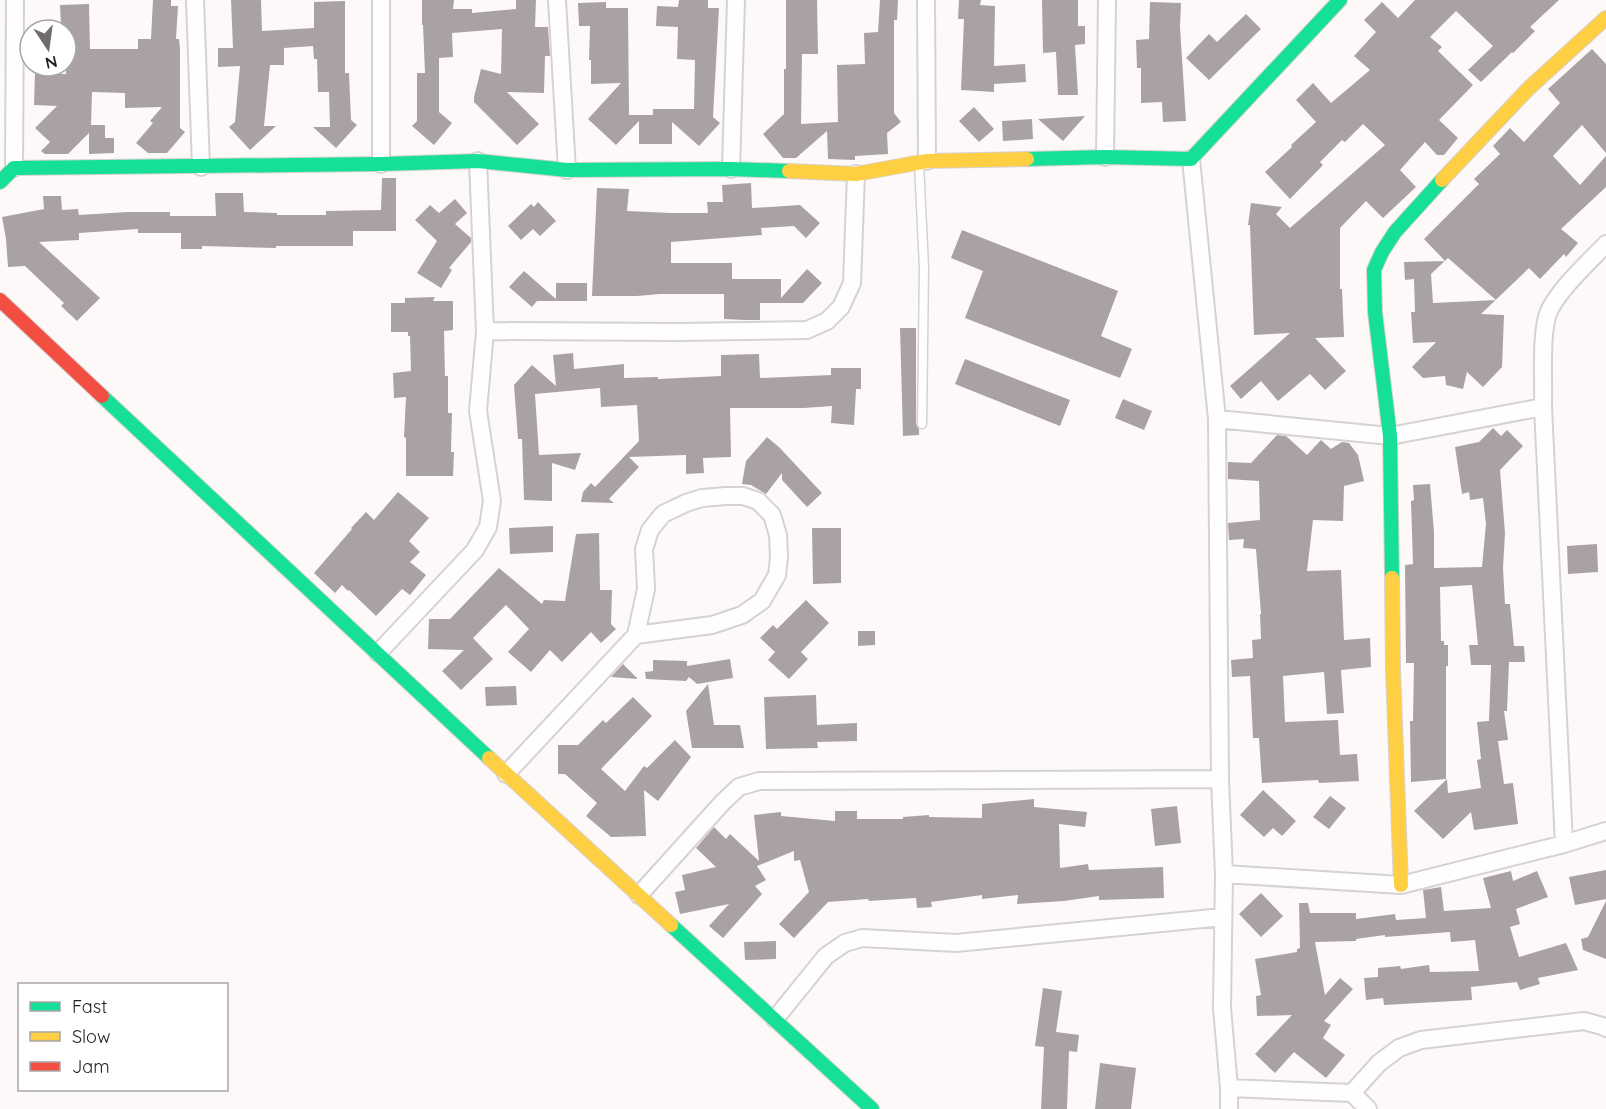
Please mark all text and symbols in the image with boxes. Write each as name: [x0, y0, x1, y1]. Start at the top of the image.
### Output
north arrow: [18, 18, 78, 78]
text: N: [43, 52, 59, 74]
legend: [18, 983, 228, 1091]
text: Fast: [72, 995, 107, 1018]
text: Slow: [72, 1025, 110, 1048]
text: Jam: [72, 1055, 110, 1078]

